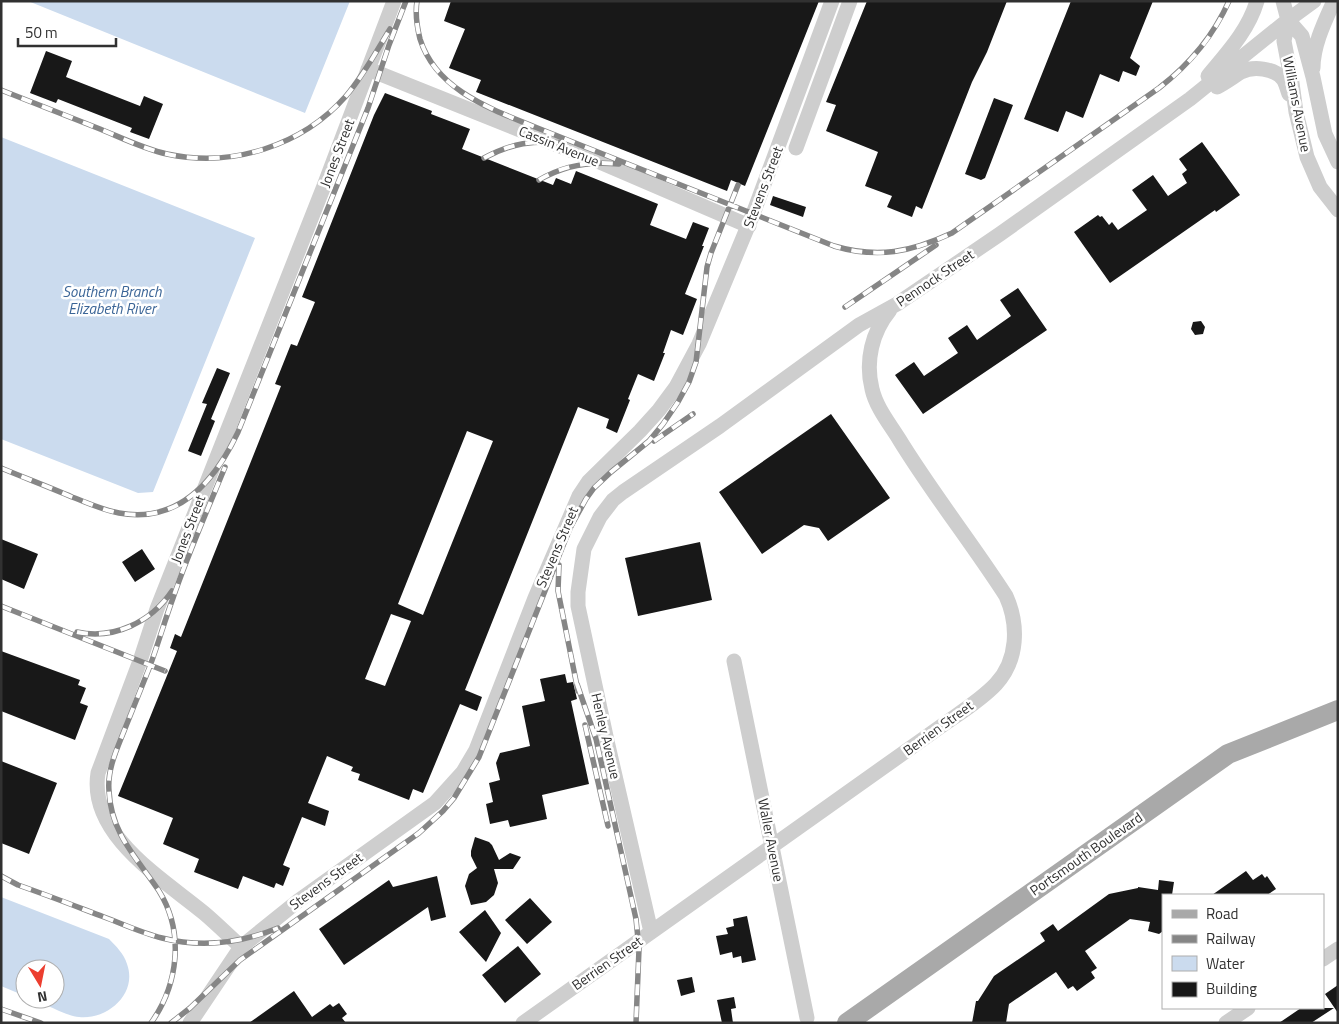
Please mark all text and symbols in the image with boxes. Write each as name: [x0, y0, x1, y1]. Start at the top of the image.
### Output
scale bar: [18, 15, 115, 47]
text: 50 m: [25, 21, 58, 44]
street label: Williams Avenue: [1278, 54, 1317, 154]
street label: Jones Street: [314, 116, 359, 190]
street label: Cassin Avenue: [516, 120, 603, 171]
street label: Stevens Street: [737, 143, 788, 231]
street label: Pennock Street: [892, 244, 978, 311]
water label: Southern Branch Elizabeth River: [63, 280, 162, 320]
street label: Jones Street: [165, 492, 210, 566]
street label: Stevens Street: [530, 503, 583, 591]
street label: Henley Avenue: [586, 691, 627, 781]
street label: Berrien Street: [898, 695, 977, 760]
street label: Waller Avenue: [753, 796, 790, 883]
street label: Portsmouth Boulevard: [1025, 807, 1146, 900]
street label: Stevens Street: [285, 847, 367, 914]
legend: [1162, 894, 1324, 1009]
text: Road: [1206, 902, 1238, 925]
text: Railway: [1206, 927, 1256, 950]
street label: Berrien Street: [567, 930, 646, 995]
text: Water: [1206, 952, 1245, 975]
north arrow: [15, 959, 65, 1009]
text: Building: [1206, 977, 1257, 1000]
text: N: [36, 986, 49, 1008]

